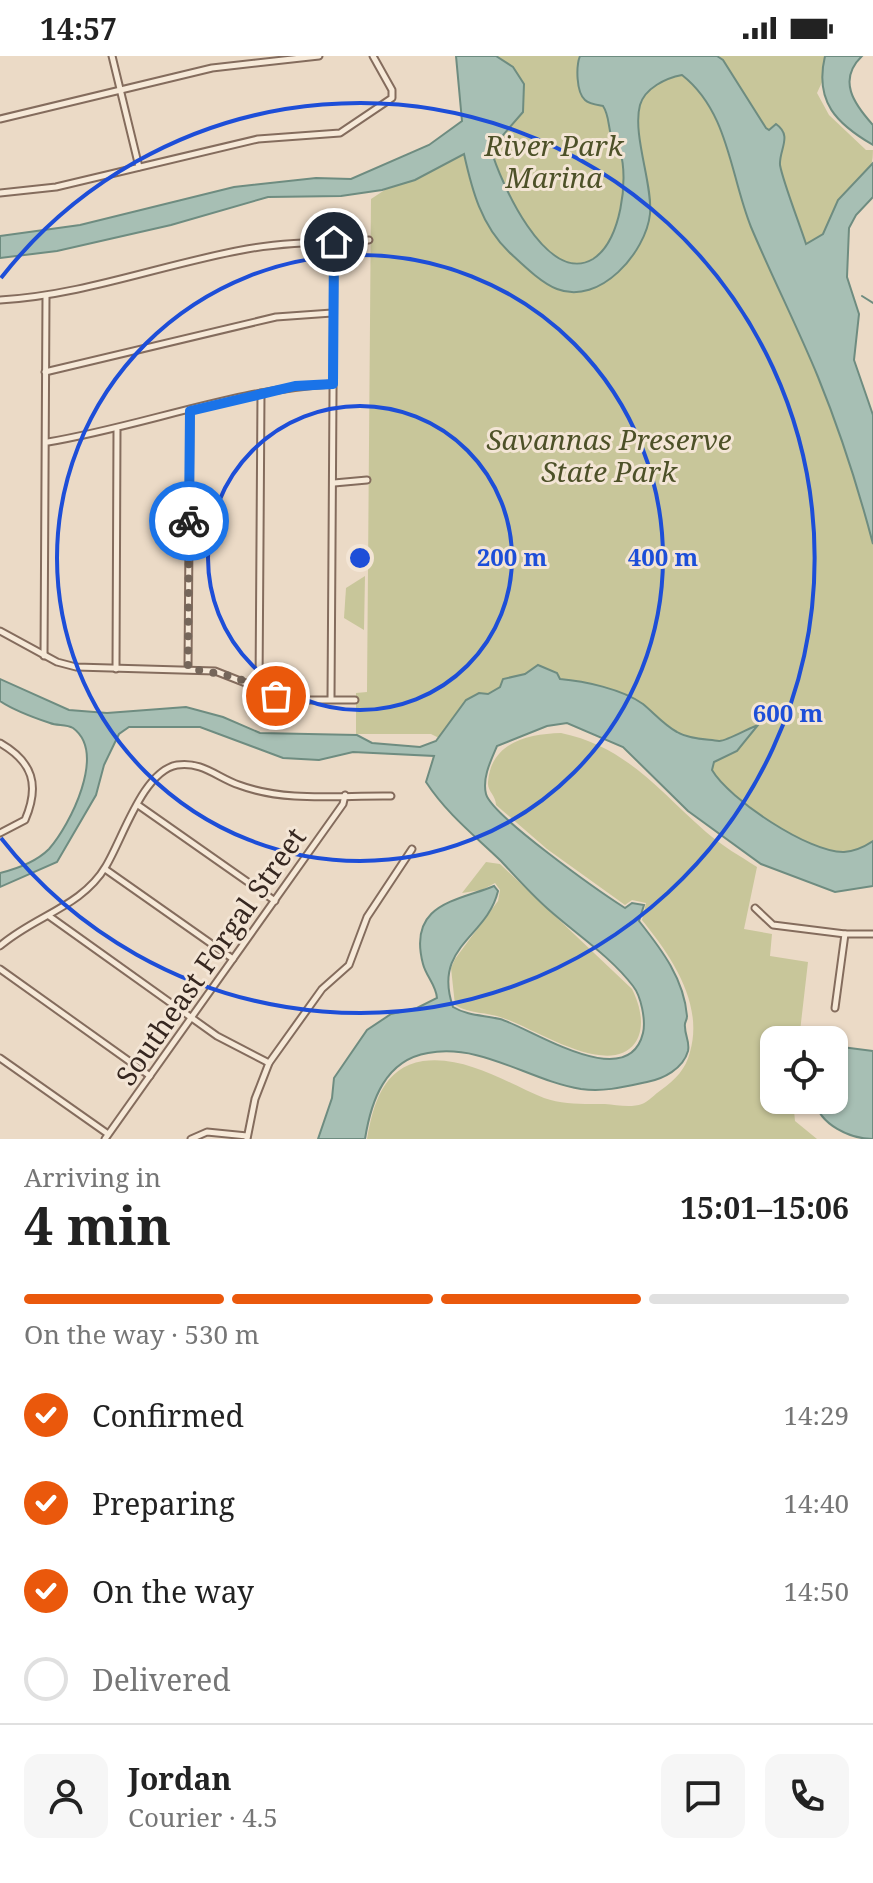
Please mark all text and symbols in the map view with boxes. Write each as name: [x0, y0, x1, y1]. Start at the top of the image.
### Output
text: 14:57: [40, 8, 117, 49]
park label: River Park Marina: [484, 126, 625, 196]
pin: [300, 208, 368, 276]
icon: home: [312, 220, 356, 264]
park label: Savannas Preserve State Park: [486, 420, 732, 490]
courier: [149, 481, 229, 561]
icon: bike: [167, 499, 211, 543]
text: 200 m: [477, 540, 548, 573]
text: 400 m: [628, 540, 699, 573]
centre of rings: [346, 544, 374, 572]
pin: [242, 662, 310, 730]
icon: bag: [254, 674, 298, 718]
text: 600 m: [753, 696, 824, 729]
street label: Southeast Forgal Street: [106, 819, 314, 1093]
map controls: [760, 1026, 848, 1114]
button: locate: [760, 1026, 848, 1114]
text: Arriving in: [24, 1159, 161, 1195]
text: 15:01–15:06: [680, 1187, 849, 1228]
text: 4 min: [24, 1189, 171, 1260]
text: On the way · 530 m: [24, 1316, 259, 1352]
icon: check: [24, 1393, 68, 1437]
text: Confirmed: [92, 1395, 244, 1436]
text: 14:29: [783, 1397, 849, 1433]
icon: check: [24, 1481, 68, 1525]
text: Preparing: [92, 1483, 235, 1524]
text: 14:40: [783, 1485, 849, 1521]
icon: check: [24, 1569, 68, 1613]
text: On the way: [92, 1571, 254, 1612]
text: 14:50: [783, 1573, 849, 1609]
text: Delivered: [92, 1659, 231, 1700]
button: person: [24, 1754, 108, 1838]
button: chat: [661, 1754, 745, 1838]
button: phone: [765, 1754, 849, 1838]
text: Jordan: [128, 1758, 231, 1799]
text: Courier · 4.5: [128, 1799, 278, 1835]

